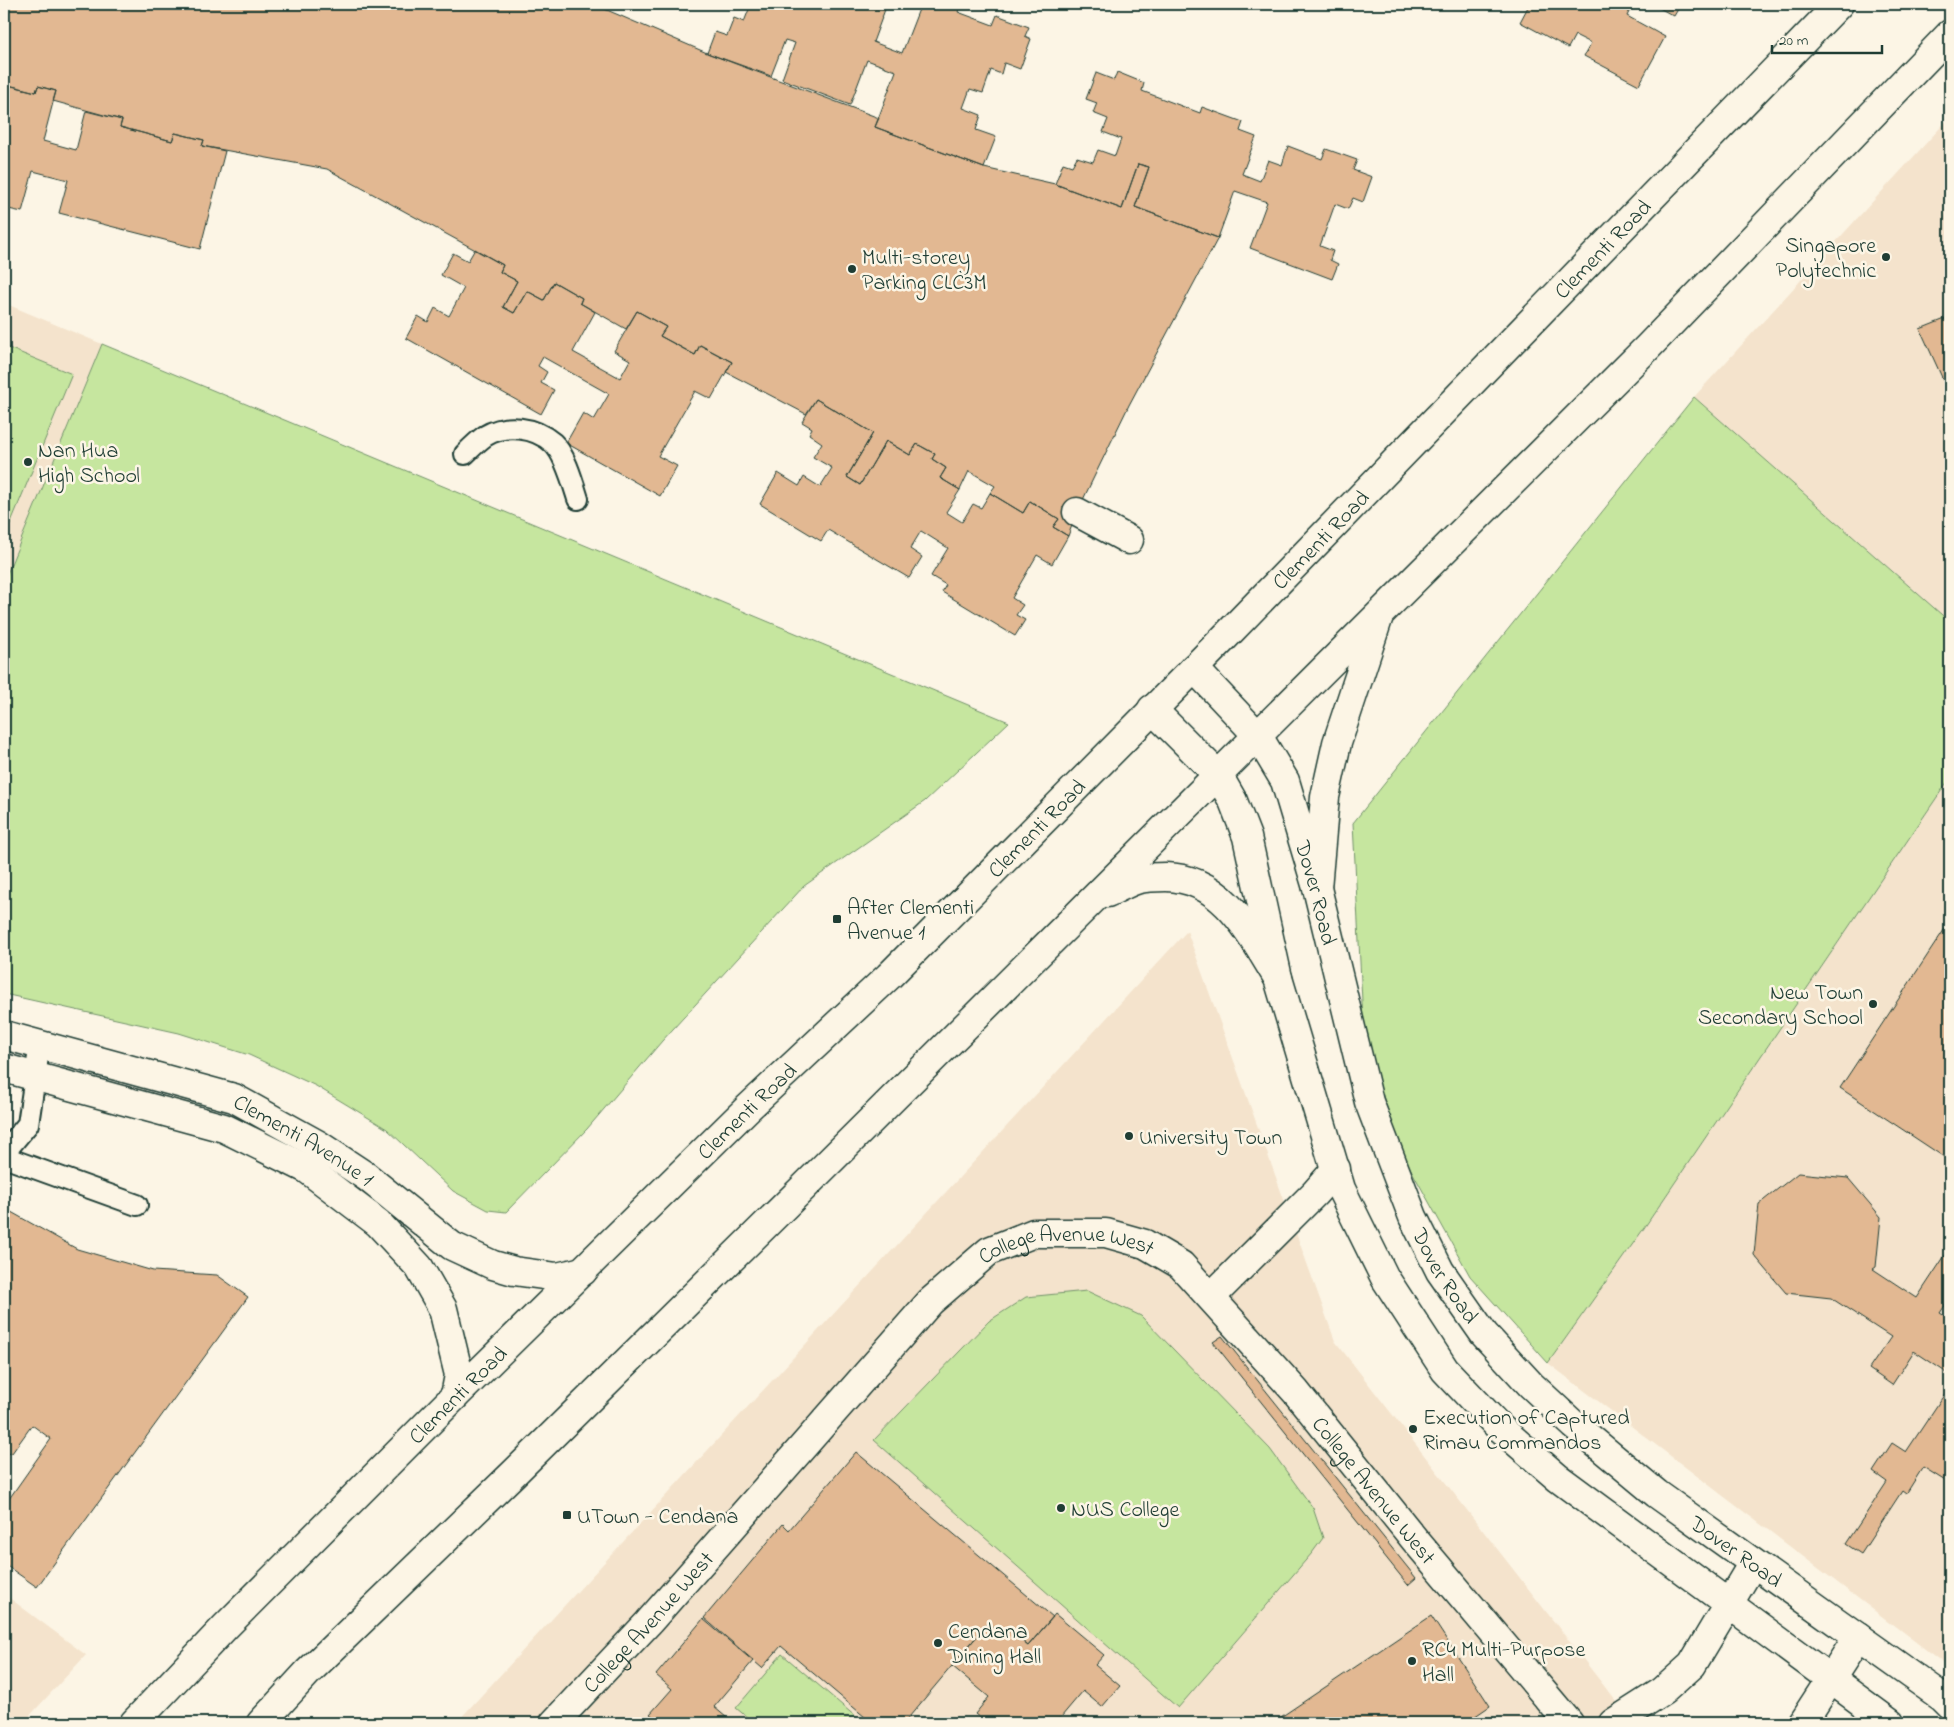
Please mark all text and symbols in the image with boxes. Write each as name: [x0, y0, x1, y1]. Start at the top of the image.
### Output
scale bar: [1772, 22, 1882, 54]
text: 20 m: [1779, 30, 1809, 52]
street label: Clementi Road: [1548, 193, 1660, 308]
place label: Singapore Polytechnic: [1776, 231, 1876, 289]
place label: Multi-storey Parking CLC3M: [862, 243, 987, 301]
marker: Singapore Polytechnic: [1880, 251, 1892, 263]
marker: Multi-storey Parking CLC3M: [846, 263, 858, 275]
place label: Nan Hua High School: [38, 436, 140, 494]
marker: Nan Hua High School: [22, 456, 34, 468]
street label: Clementi Road: [1266, 484, 1378, 598]
street label: Clementi Road: [982, 773, 1095, 887]
street label: Dover Road: [1284, 836, 1343, 949]
place label: After Clementi Avenue 1: [847, 893, 974, 950]
marker: After Clementi Avenue 1: [831, 913, 843, 925]
place label: New Town Secondary School: [1698, 978, 1863, 1036]
marker: New Town Secondary School: [1867, 998, 1879, 1010]
street label: Clementi Road: [691, 1057, 806, 1169]
street label: Clementi Avenue 1: [227, 1088, 380, 1196]
place label: University Town: [1139, 1123, 1282, 1156]
marker: University Town: [1123, 1130, 1135, 1142]
street label: College Avenue West: [972, 1220, 1160, 1273]
street label: Dover Road: [1402, 1223, 1485, 1331]
street label: Clementi Road: [402, 1340, 516, 1453]
place label: Execution of Captured Rimau Commandos: [1423, 1403, 1630, 1460]
street label: College Avenue West: [1303, 1411, 1443, 1573]
marker: Execution of Captured Rimau Commandos: [1407, 1423, 1419, 1435]
place label: NUS College: [1071, 1495, 1179, 1528]
place label: UTown - Cendana: [577, 1502, 738, 1534]
marker: NUS College: [1055, 1502, 1067, 1514]
marker: UTown - Cendana: [561, 1509, 573, 1521]
street label: Dover Road: [1681, 1509, 1788, 1597]
street label: College Avenue West: [577, 1545, 723, 1702]
place label: Cendana Dining Hall: [947, 1617, 1041, 1675]
place label: RC4 Multi-Purpose Hall: [1422, 1635, 1586, 1692]
marker: Cendana Dining Hall: [932, 1637, 944, 1649]
marker: RC4 Multi-Purpose Hall: [1406, 1655, 1418, 1667]

